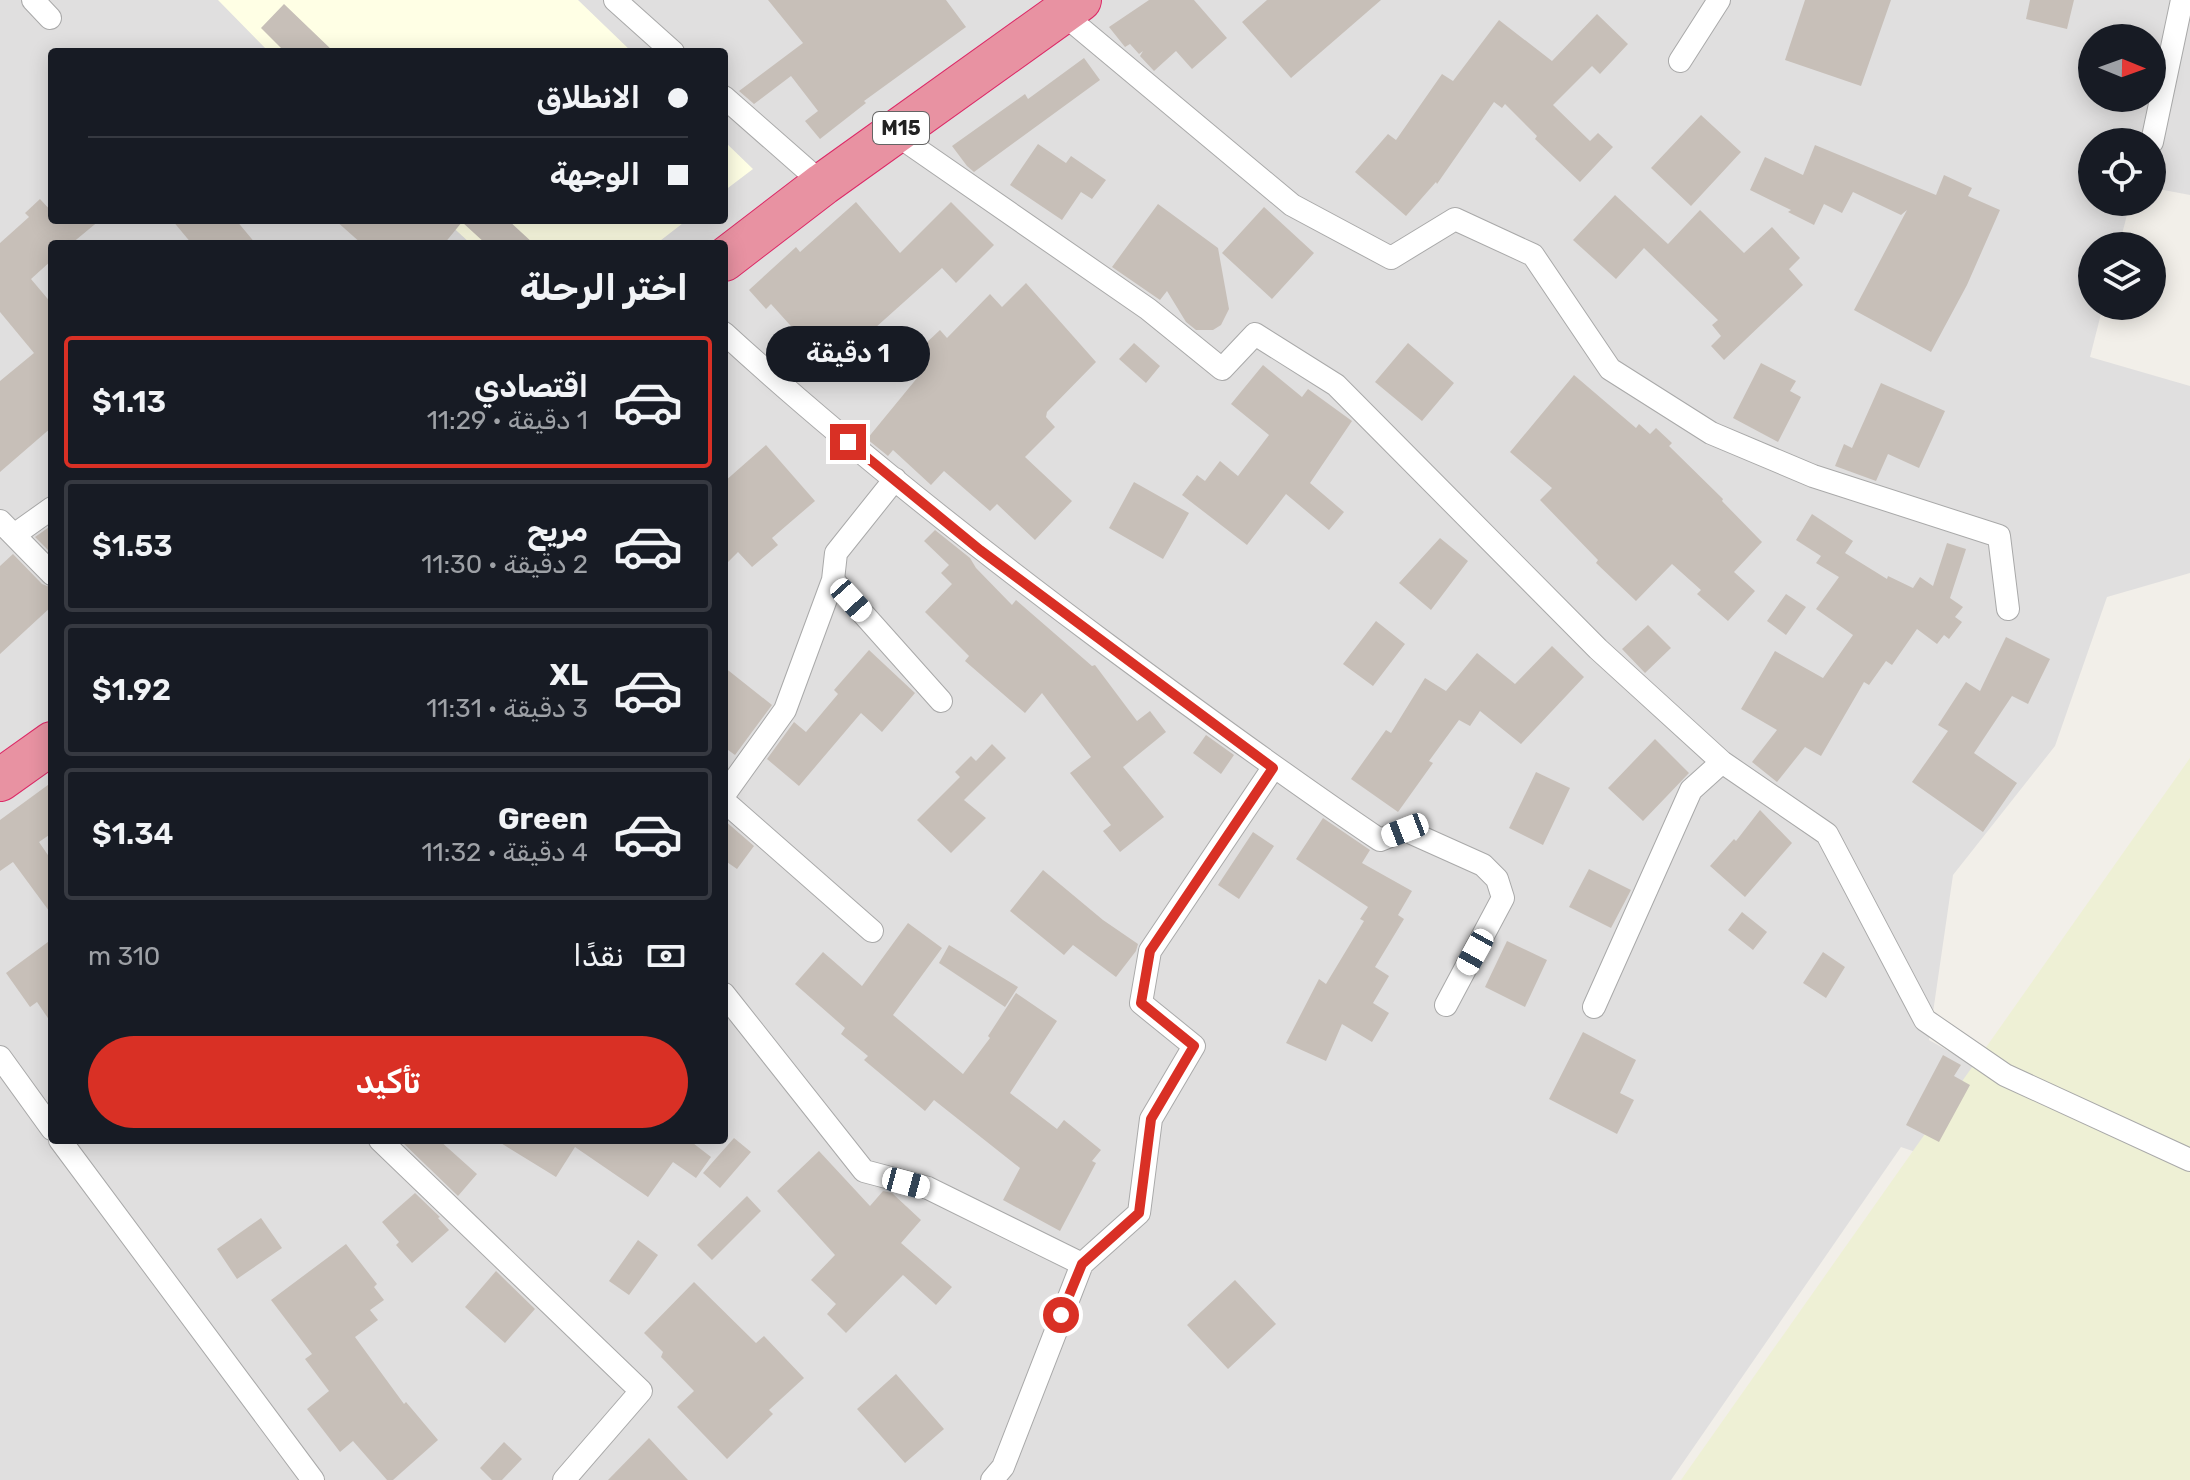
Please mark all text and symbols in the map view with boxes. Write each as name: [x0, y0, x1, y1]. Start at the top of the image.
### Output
north arrow: [2078, 24, 2166, 112]
map controls: [2078, 24, 2166, 320]
text: الانطلاق: [536, 80, 640, 116]
road number: M15: [873, 112, 929, 144]
button: locate: [2078, 128, 2166, 216]
text: الوجهة: [550, 157, 640, 193]
button: layers: [2078, 232, 2166, 320]
text: اختر الرحلة: [520, 266, 688, 309]
callout: 1 دقيقة: [766, 326, 930, 382]
text: 1 دقيقة: [806, 338, 890, 369]
icon: car: [612, 366, 684, 438]
text: اقتصادي: [474, 369, 588, 405]
text: $1.13: [92, 384, 166, 420]
text: 1 دقيقة · 11:29: [427, 405, 588, 436]
route end: [830, 424, 866, 460]
icon: car: [612, 510, 684, 582]
text: مريح: [527, 513, 588, 549]
text: $1.53: [92, 528, 173, 564]
text: 2 دقيقة · 11:30: [421, 549, 588, 580]
car: [826, 574, 876, 626]
icon: car: [612, 654, 684, 726]
text: XL: [549, 657, 588, 693]
text: $1.92: [92, 672, 171, 708]
text: 3 دقيقة · 11:31: [426, 693, 588, 724]
icon: car: [612, 798, 684, 870]
text: Green: [498, 801, 588, 837]
car: [1378, 810, 1432, 850]
text: $1.34: [92, 816, 174, 852]
text: 4 دقيقة · 11:32: [421, 837, 588, 868]
car: [1453, 925, 1497, 979]
icon: cash: [644, 934, 688, 978]
text: نقدًا: [573, 938, 624, 974]
text: 310 m: [88, 941, 160, 972]
button: تأكيد: [88, 1036, 688, 1128]
car: [880, 1165, 932, 1201]
route start: [1043, 1297, 1079, 1333]

